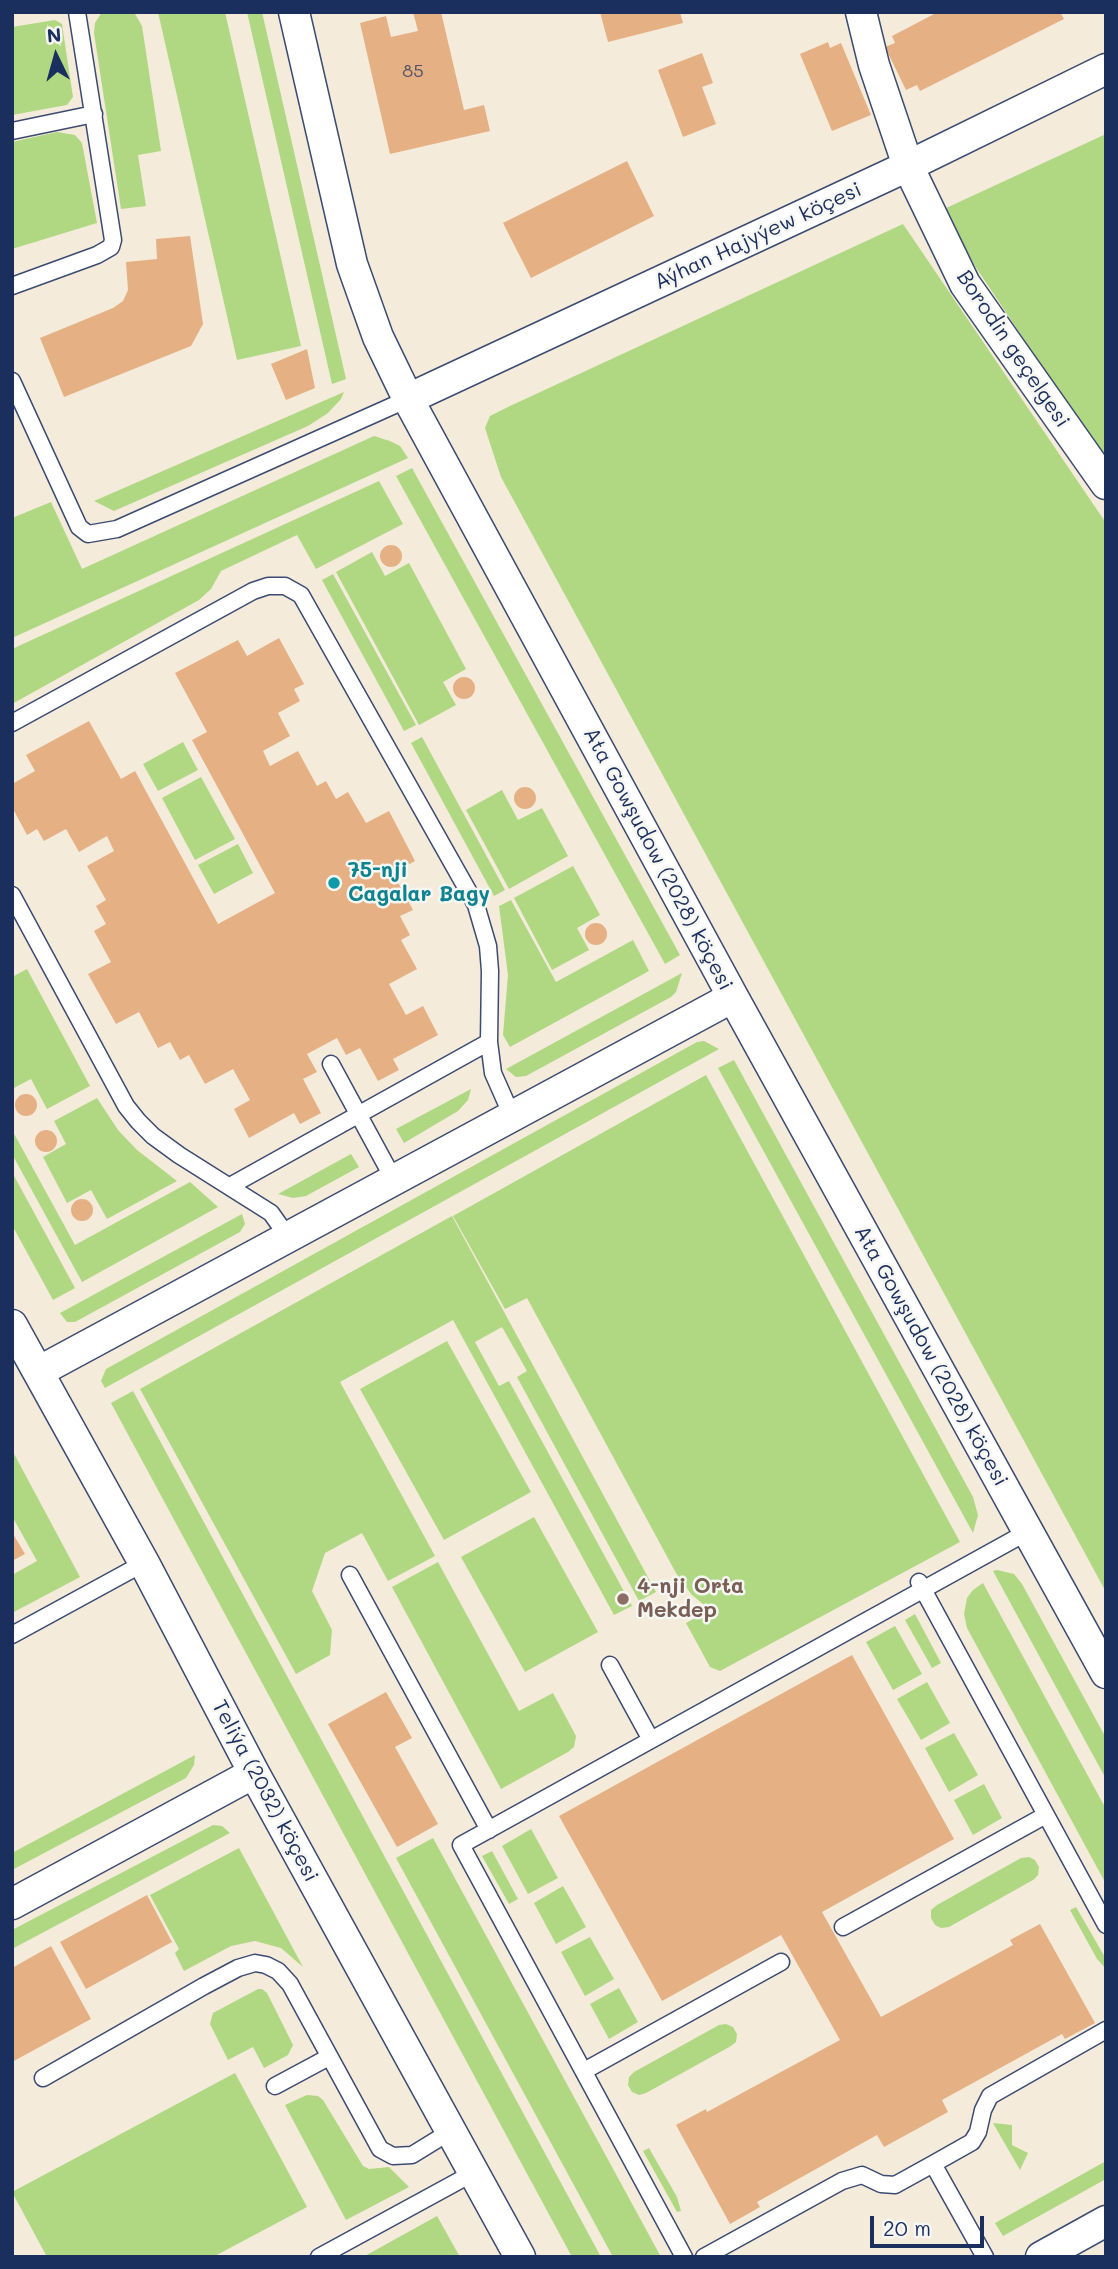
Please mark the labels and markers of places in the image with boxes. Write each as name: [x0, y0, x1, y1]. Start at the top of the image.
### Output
place label: 75-nji Cagalar Bagy: [348, 858, 490, 908]
marker: 75-nji Cagalar Bagy: [326, 875, 342, 891]
place label: 4-nji Orta Mekdep: [637, 1574, 744, 1624]
marker: 4-nji Orta Mekdep: [615, 1591, 631, 1607]

